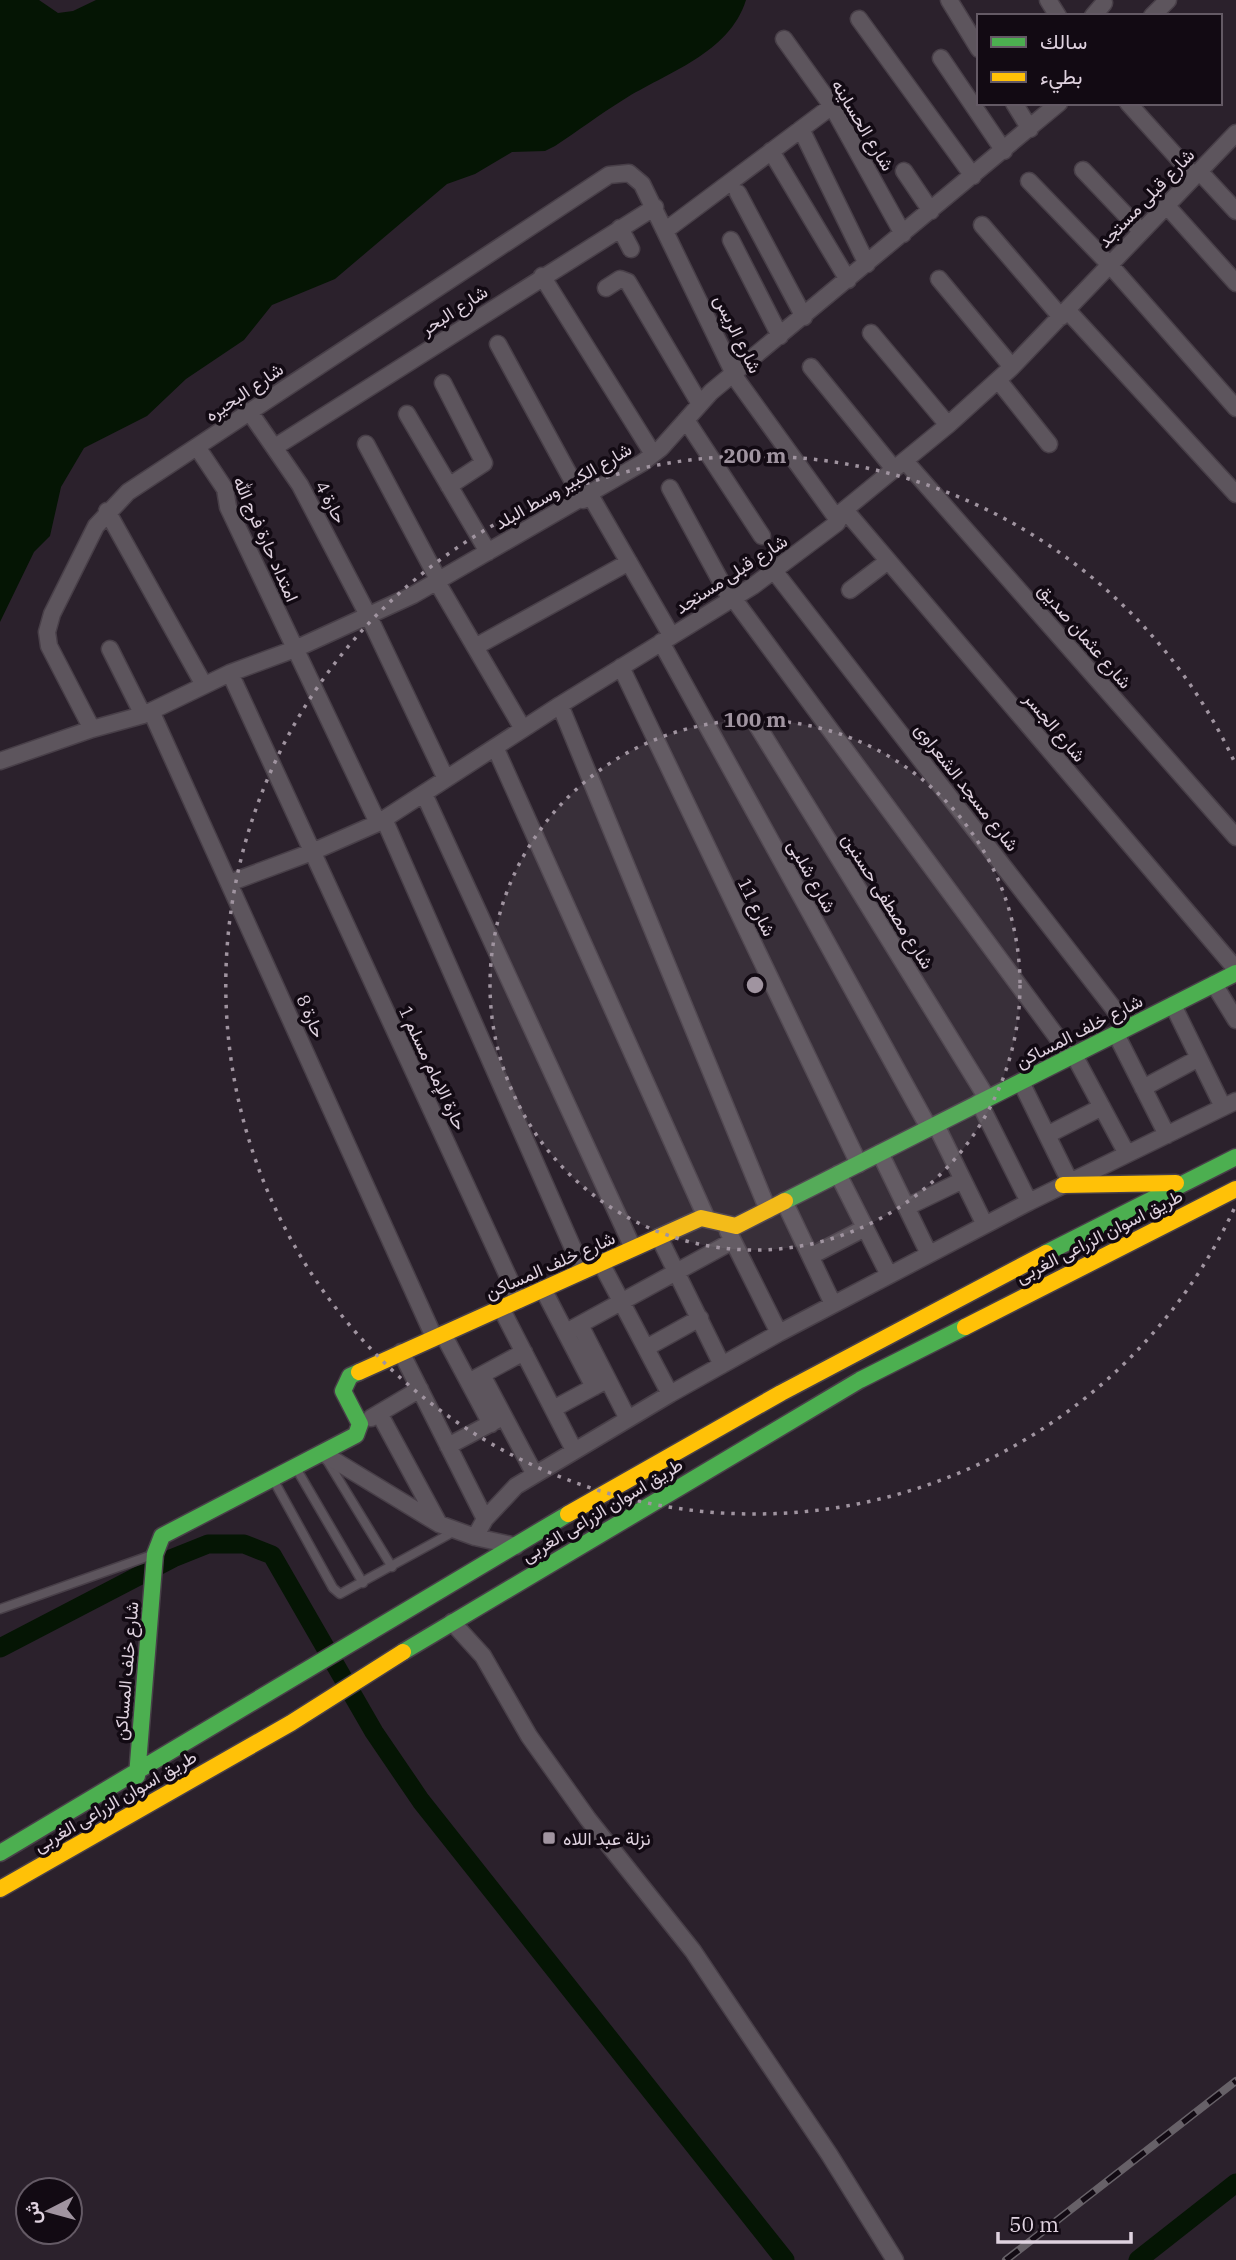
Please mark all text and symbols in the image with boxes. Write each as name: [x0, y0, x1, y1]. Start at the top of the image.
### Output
legend: [977, 14, 1222, 105]
text: سالك: [1040, 27, 1087, 55]
text: بطيء: [1040, 62, 1083, 94]
street label: شارع الحساينه: [826, 75, 899, 176]
street label: شارع قبلى مستجد: [1093, 143, 1200, 253]
street label: شارع البحر: [415, 280, 492, 342]
street label: شارع الريس: [708, 291, 767, 377]
street label: شارع البحيره: [201, 357, 288, 427]
street label: شارع الكبير وسط البلد: [490, 437, 636, 535]
text: 200 m: [723, 441, 787, 469]
street label: امتداد حارة فرج الله: [227, 473, 304, 606]
street label: حارة 4: [310, 477, 352, 527]
street label: شارع قبلى مستجد: [670, 529, 792, 620]
street label: شارع عثمان صديق: [1032, 579, 1137, 694]
street label: شارع الجسر: [1018, 687, 1091, 767]
text: 100 m: [723, 705, 787, 733]
street label: شارع مسجد الشعراوى: [909, 718, 1024, 856]
street label: شارع مصطفى حسنين: [836, 829, 939, 974]
street label: شارع شلبى: [782, 835, 841, 917]
street label: شارع 11: [732, 874, 781, 940]
centre of rings: [743, 973, 767, 997]
street label: شارع خلف المساكن: [1012, 989, 1147, 1074]
street label: حارة 8: [291, 991, 331, 1041]
street label: حارة الإمام مسلم 1: [393, 1002, 472, 1134]
street label: طريق اسوان الزراعى الغربى: [1012, 1184, 1186, 1288]
street label: شارع خلف المساكن: [482, 1226, 619, 1305]
street label: طريق اسوان الزراعى الغربى: [517, 1453, 687, 1567]
street label: شارع خلف المساكن: [108, 1600, 145, 1742]
street label: طريق اسوان الزراعى الغربى: [29, 1745, 201, 1857]
place label: نزلة عبد اللاه: [563, 1827, 651, 1850]
marker: نزلة عبد اللاه: [541, 1830, 557, 1846]
north arrow: [14, 2176, 84, 2246]
text: ش: [19, 2200, 45, 2225]
scale bar: [998, 2200, 1131, 2244]
text: 50 m: [1009, 2210, 1059, 2238]

